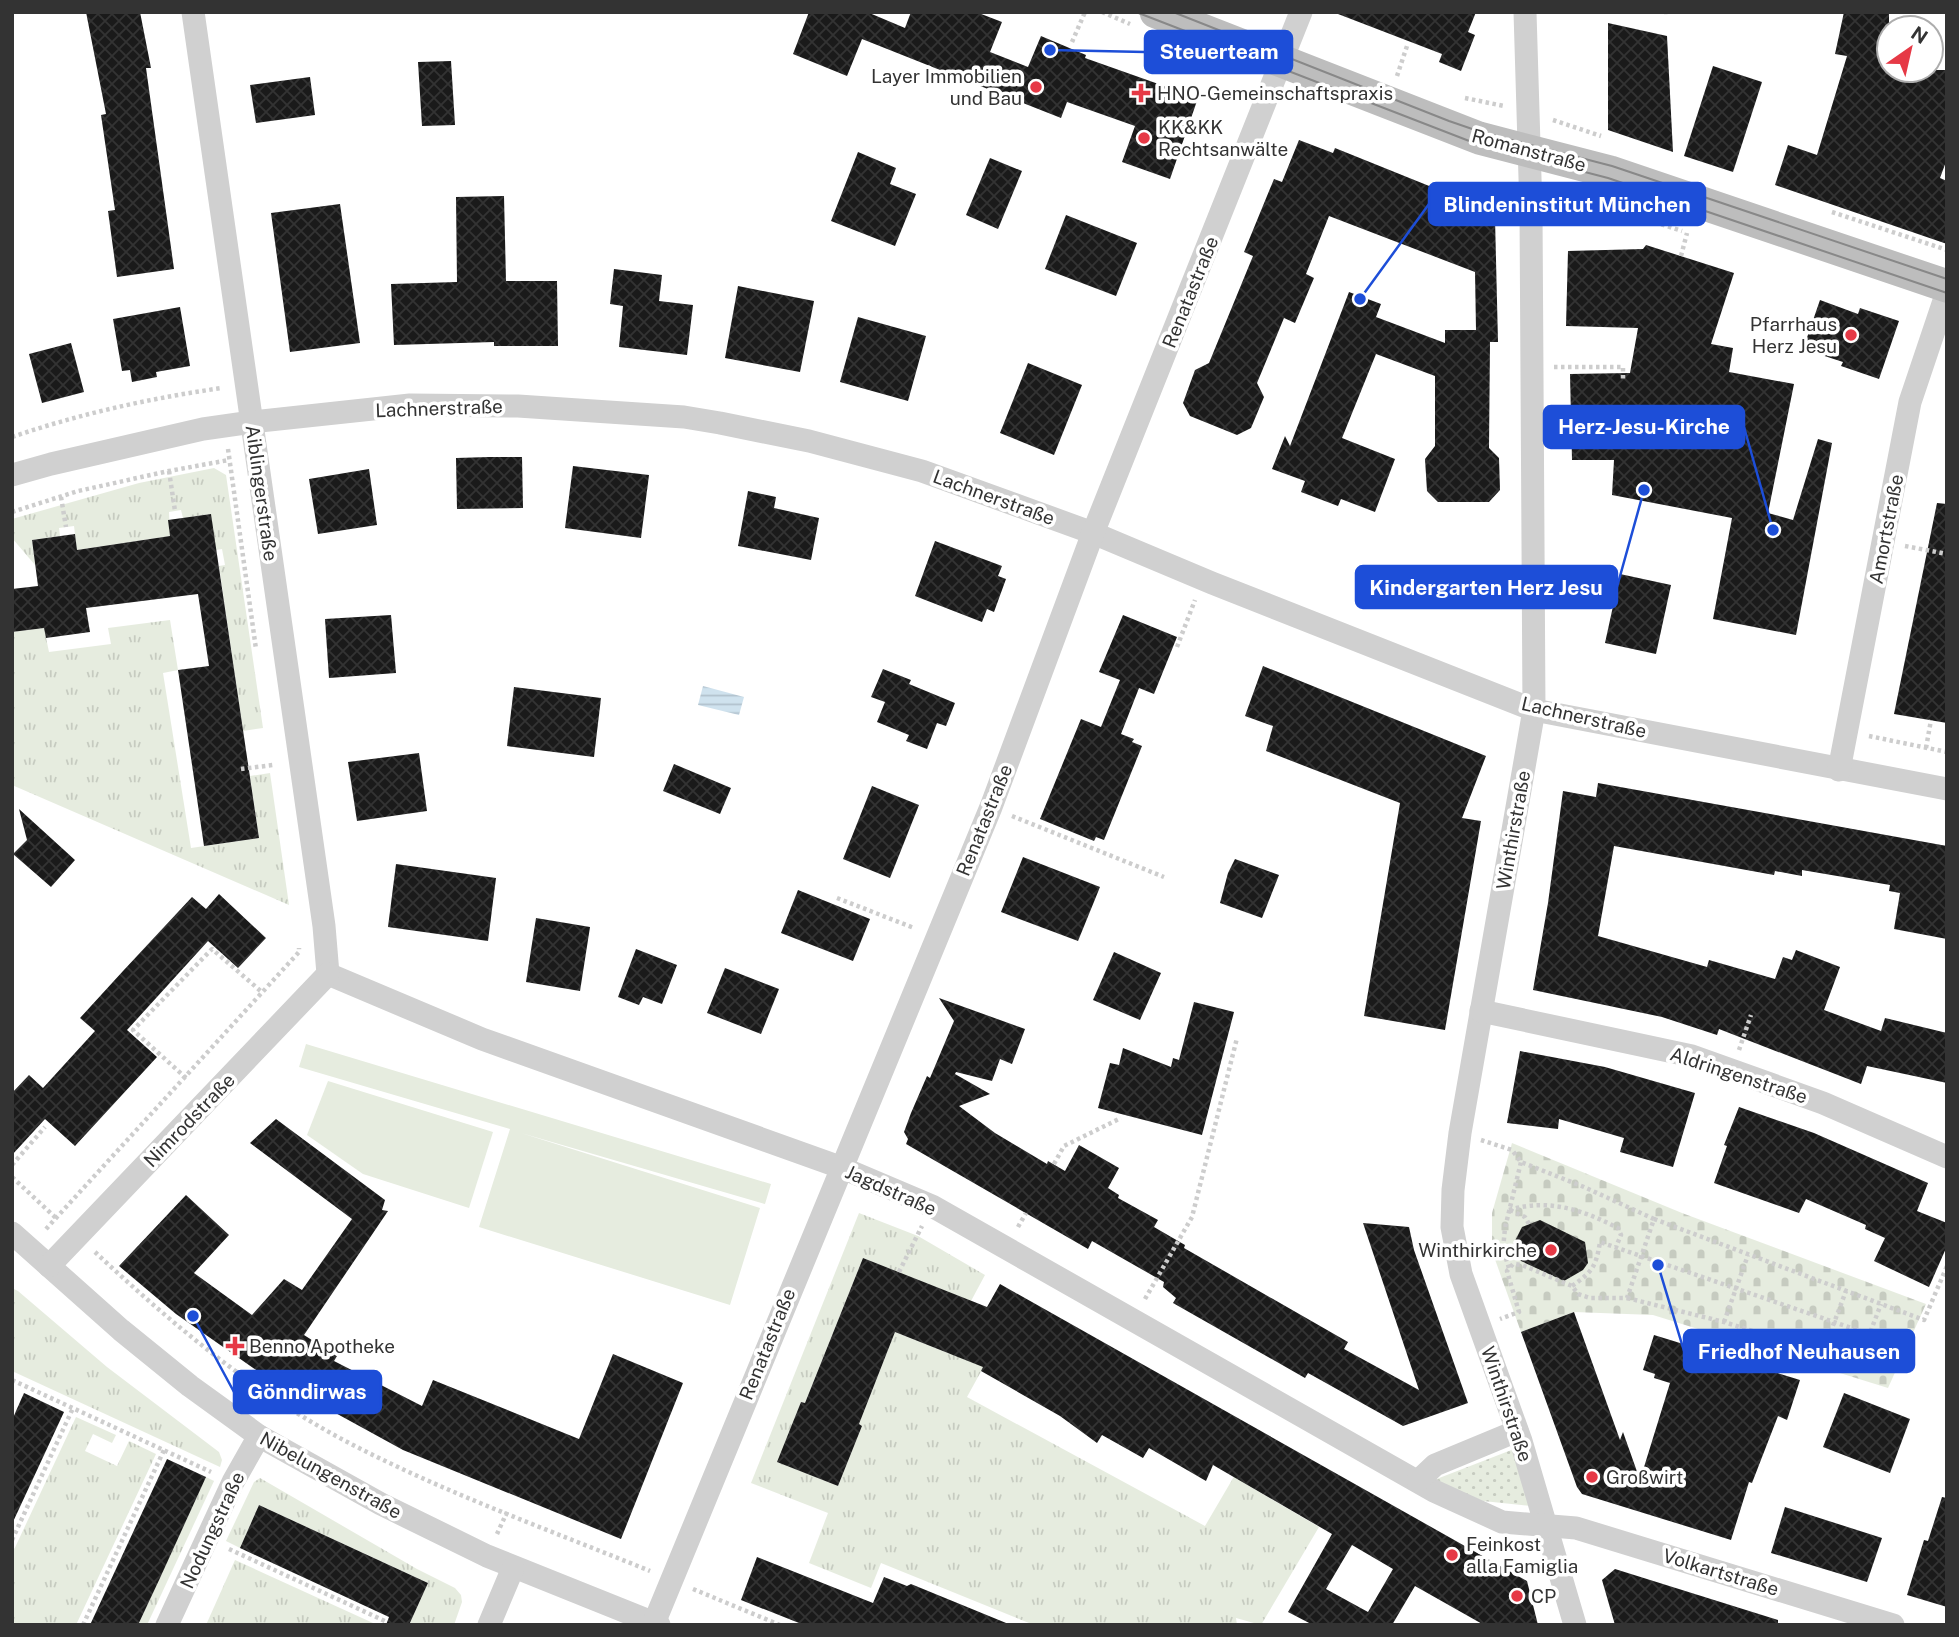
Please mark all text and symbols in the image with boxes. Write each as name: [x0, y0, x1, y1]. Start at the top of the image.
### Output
north arrow: [1875, 14, 1945, 84]
text: N: [1907, 22, 1932, 48]
callout: Steuerteam: [1145, 31, 1292, 73]
text: Steuerteam: [1160, 39, 1278, 64]
place label: Layer Immobilien und Bau: [871, 65, 1022, 109]
marker: Layer Immobilien und Bau: [1028, 79, 1044, 95]
place label: HNO-Gemeinschaftspraxis: [1157, 82, 1393, 104]
marker: HNO-Gemeinschaftspraxis: [1131, 83, 1151, 103]
place label: KK&KK Rechtsanwälte: [1158, 116, 1288, 160]
street label: Romanstraße: [1469, 124, 1589, 176]
marker: KK&KK Rechtsanwälte: [1136, 130, 1152, 146]
callout: Blindeninstitut München: [1429, 183, 1705, 225]
text: Blindeninstitut München: [1443, 192, 1691, 217]
street label: Renatastraße: [1158, 233, 1222, 351]
place label: Pfarrhaus Herz Jesu: [1750, 313, 1837, 357]
marker: Pfarrhaus Herz Jesu: [1843, 327, 1859, 343]
street label: Lachnerstraße: [375, 395, 503, 421]
callout: Herz-Jesu-Kirche: [1544, 406, 1744, 448]
text: Herz-Jesu-Kirche: [1558, 414, 1730, 439]
street label: Aiblingerstraße: [242, 424, 282, 562]
street label: Lachnerstraße: [930, 465, 1058, 529]
street label: Amortstraße: [1865, 472, 1907, 586]
callout: Kindergarten Herz Jesu: [1356, 566, 1617, 608]
text: Kindergarten Herz Jesu: [1369, 575, 1603, 600]
street label: Lachnerstraße: [1519, 692, 1649, 742]
street label: Renatastraße: [952, 761, 1016, 879]
street label: Winthirstraße: [1492, 769, 1534, 891]
street label: Aldringenstraße: [1668, 1042, 1810, 1108]
street label: Nimrodstraße: [139, 1069, 239, 1171]
street label: Jagdstraße: [842, 1160, 940, 1220]
place label: Winthirkirche: [1418, 1239, 1537, 1261]
marker: Winthirkirche: [1543, 1242, 1559, 1258]
street label: Renatastraße: [735, 1285, 799, 1403]
callout: Friedhof Neuhausen: [1684, 1330, 1914, 1372]
place label: Benno Apotheke: [249, 1335, 395, 1357]
marker: Benno Apotheke: [227, 1338, 243, 1354]
text: Friedhof Neuhausen: [1698, 1339, 1900, 1364]
street label: Winthirstraße: [1477, 1344, 1537, 1464]
callout: Gönndirwas: [234, 1371, 381, 1413]
text: Gönndirwas: [247, 1379, 367, 1404]
street label: Nibelungenstraße: [256, 1427, 406, 1523]
place label: Großwirt: [1606, 1466, 1683, 1488]
street label: Nodungstraße: [175, 1468, 249, 1592]
marker: Großwirt: [1584, 1469, 1600, 1485]
place label: Feinkost alla Famiglia: [1466, 1533, 1578, 1577]
street label: Volkartstraße: [1660, 1544, 1782, 1600]
marker: Feinkost alla Famiglia: [1444, 1547, 1460, 1563]
place label: CP: [1531, 1585, 1556, 1607]
marker: CP: [1509, 1588, 1525, 1604]

